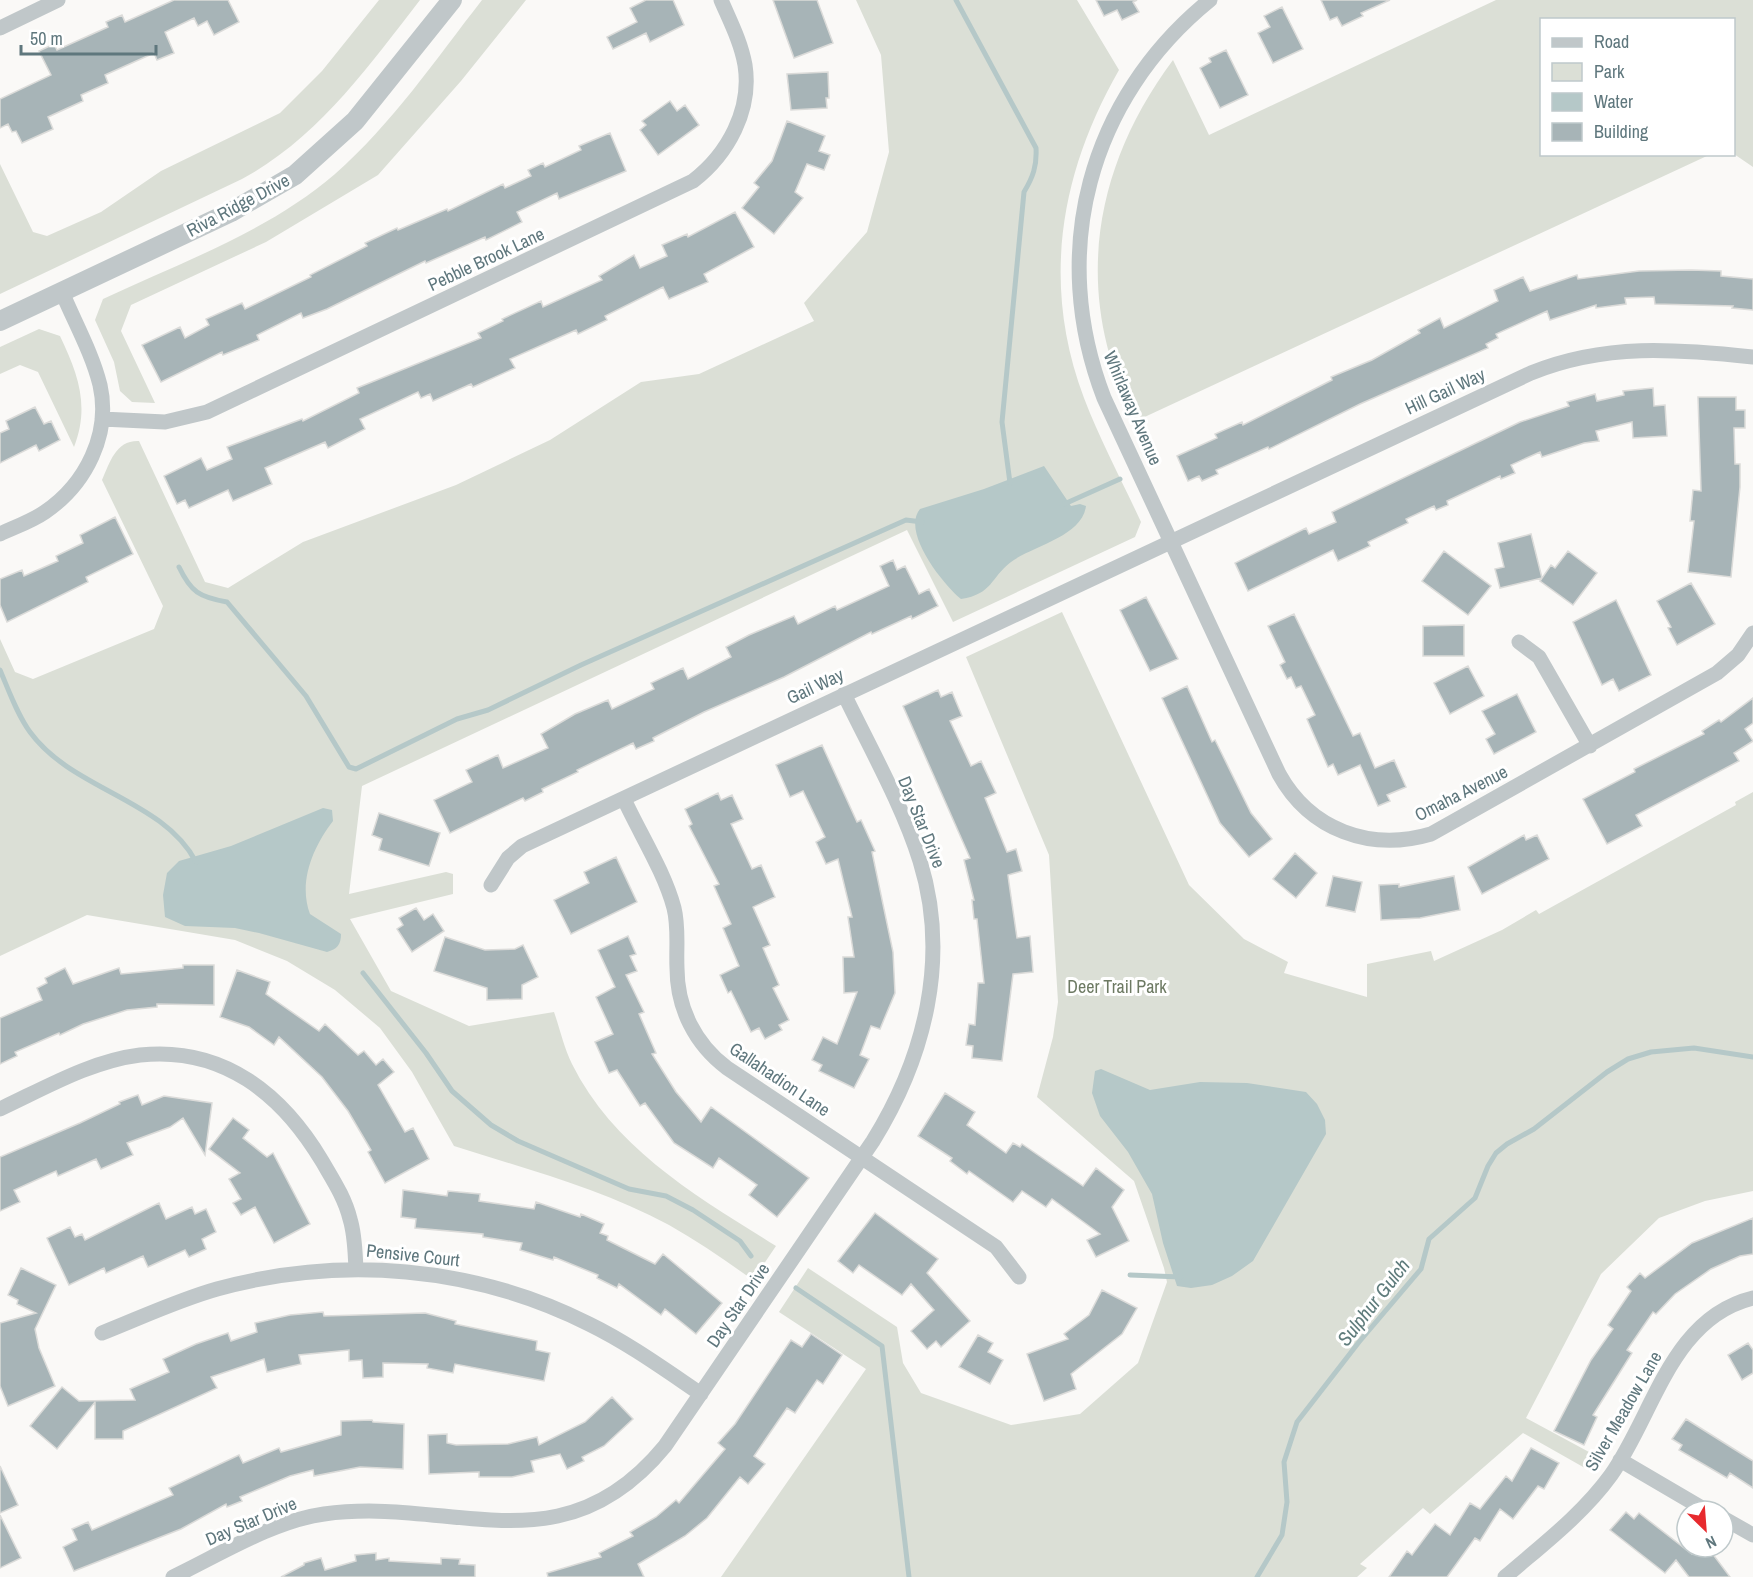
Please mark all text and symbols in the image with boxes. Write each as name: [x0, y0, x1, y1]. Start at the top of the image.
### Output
scale bar: [21, 18, 156, 56]
legend: [1540, 18, 1735, 156]
text: 50 m: [30, 26, 63, 51]
text: Road: [1594, 29, 1629, 54]
text: Park: [1594, 59, 1625, 84]
text: Water: [1594, 89, 1633, 114]
text: Building: [1594, 119, 1649, 144]
street label: Riva Ridge Drive: [182, 167, 294, 243]
street label: Pebble Brook Lane: [424, 221, 548, 297]
street label: Whirlaway Avenue: [1098, 347, 1168, 469]
street label: Hill Gail Way: [1401, 361, 1490, 420]
street label: Gail Way: [782, 662, 848, 710]
street label: Omaha Avenue: [1410, 759, 1512, 827]
street label: Day Star Drive: [892, 772, 952, 872]
park label: Deer Trail Park: [1067, 974, 1167, 999]
street label: Gallahadion Lane: [725, 1036, 835, 1122]
street label: Pensive Court: [365, 1238, 461, 1272]
water label: Sulphur Gulch: [1330, 1253, 1416, 1351]
street label: Day Star Drive: [701, 1258, 775, 1352]
street label: Silver Meadow Lane: [1579, 1346, 1667, 1476]
street label: Day Star Drive: [202, 1491, 300, 1551]
north arrow: [1675, 1499, 1735, 1559]
text: N: [1702, 1531, 1720, 1555]

